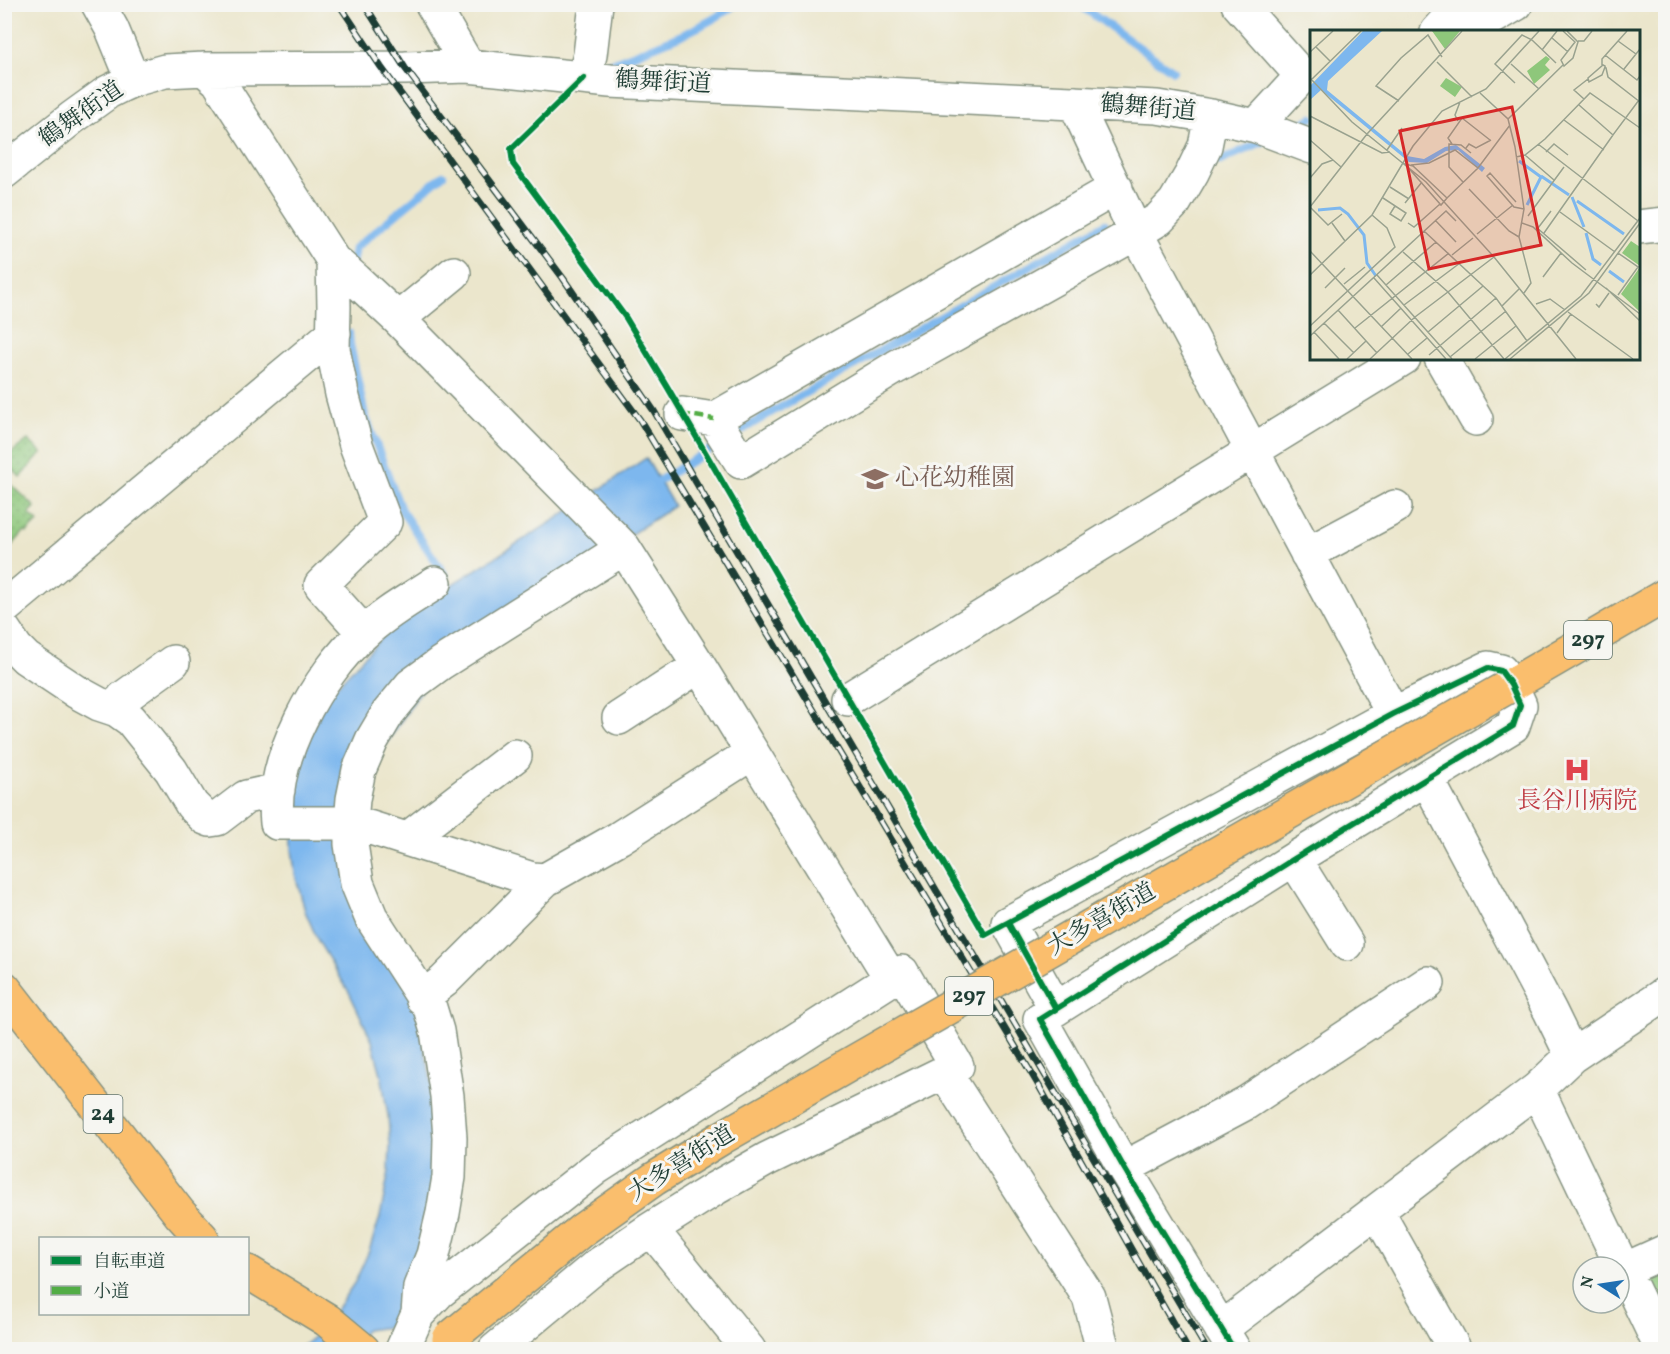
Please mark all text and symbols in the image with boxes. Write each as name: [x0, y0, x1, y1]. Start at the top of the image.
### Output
inset map: [1310, 30, 1640, 360]
street label: 鶴舞街道: [614, 64, 712, 102]
street label: 鶴舞街道: [33, 74, 131, 156]
street label: 鶴舞街道: [1099, 88, 1197, 130]
place label: 心花幼稚園: [895, 462, 1015, 496]
school or university icon: 心花幼稚園: [860, 464, 890, 494]
road number: 297: [1564, 621, 1612, 659]
hospital icon: 長谷川病院: [1562, 755, 1592, 785]
place label: 長谷川病院: [1517, 785, 1637, 819]
street label: 大多喜街道: [1042, 875, 1162, 965]
road number: 297: [945, 977, 993, 1015]
road number: 24: [84, 1095, 122, 1133]
street label: 大多喜街道: [622, 1118, 742, 1210]
legend: [39, 1237, 249, 1315]
text: 自転車道: [93, 1250, 165, 1275]
north arrow: [1571, 1255, 1631, 1315]
text: N: [1576, 1274, 1600, 1290]
text: 小道: [93, 1280, 129, 1305]

